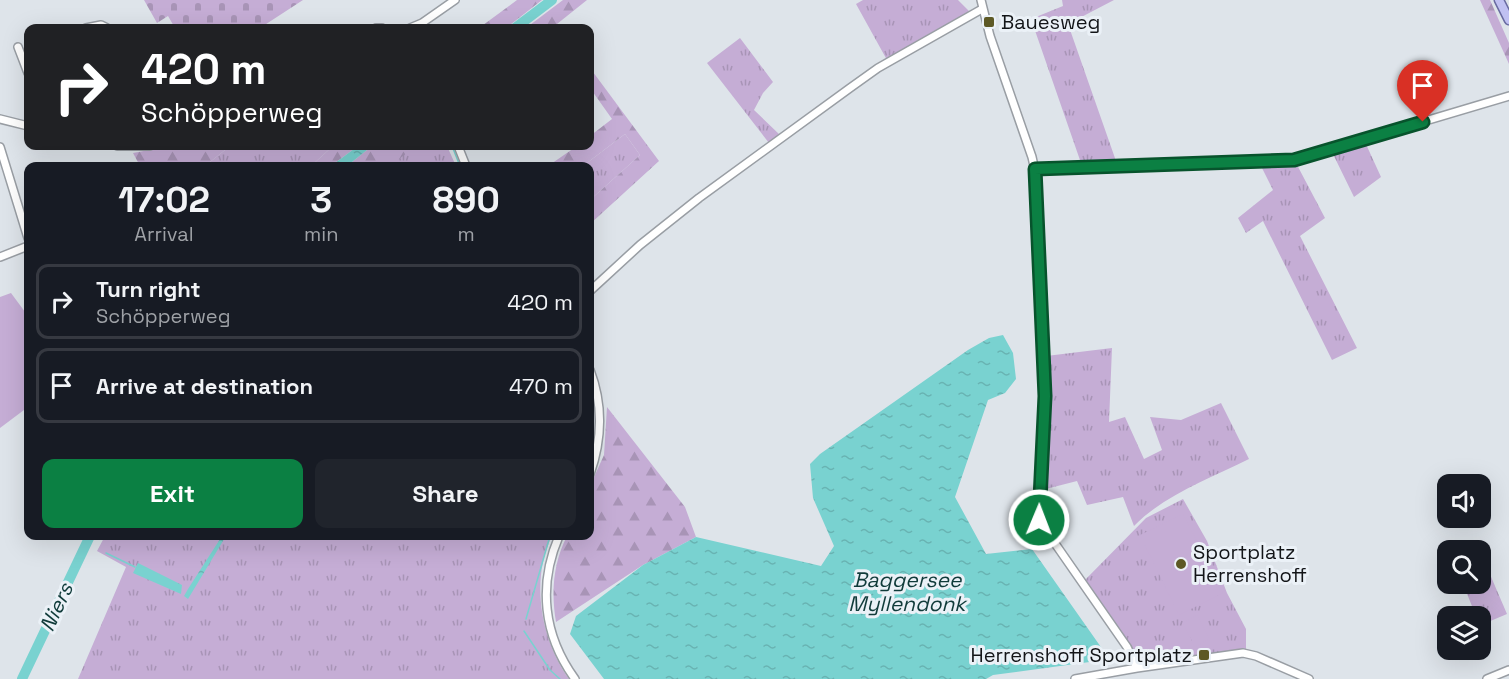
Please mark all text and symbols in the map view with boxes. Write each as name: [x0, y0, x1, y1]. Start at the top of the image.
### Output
place label: Bauesweg: [1001, 9, 1100, 35]
marker: Bauesweg: [982, 15, 996, 29]
text: 420 m: [141, 43, 266, 96]
icon: right: [42, 48, 120, 126]
pin: [1397, 60, 1448, 122]
icon: arrive: [1406, 69, 1439, 102]
text: Schöpperweg: [141, 95, 323, 130]
text: 17:02: [118, 177, 210, 223]
text: 3: [310, 177, 332, 223]
text: 890: [433, 177, 500, 223]
text: Arrival: [134, 221, 194, 247]
text: min: [304, 221, 338, 247]
text: m: [458, 221, 475, 247]
text: Turn right: [96, 275, 201, 303]
icon: right: [45, 285, 78, 318]
text: 420 m: [507, 288, 573, 316]
text: Schöpperweg: [96, 303, 230, 329]
icon: arrive: [45, 369, 78, 402]
text: Arrive at destination: [96, 372, 313, 400]
text: 470 m: [509, 372, 573, 400]
button: Exit: [42, 459, 303, 528]
button: Share: [315, 459, 576, 528]
map controls: [1437, 474, 1491, 660]
button: sound: [1437, 474, 1491, 528]
position arrow: [1007, 488, 1071, 552]
place label: Sportplatz Herrenshoff: [1193, 539, 1307, 588]
button: search: [1437, 540, 1491, 594]
marker: Sportplatz Herrenshoff: [1174, 557, 1188, 571]
water label: Baggersee Myllendonk: [848, 566, 968, 617]
water label: Niers: [33, 578, 79, 636]
button: layers: [1437, 606, 1491, 660]
place label: Herrenshoff Sportplatz: [971, 642, 1192, 668]
marker: Herrenshoff Sportplatz: [1197, 648, 1211, 662]

